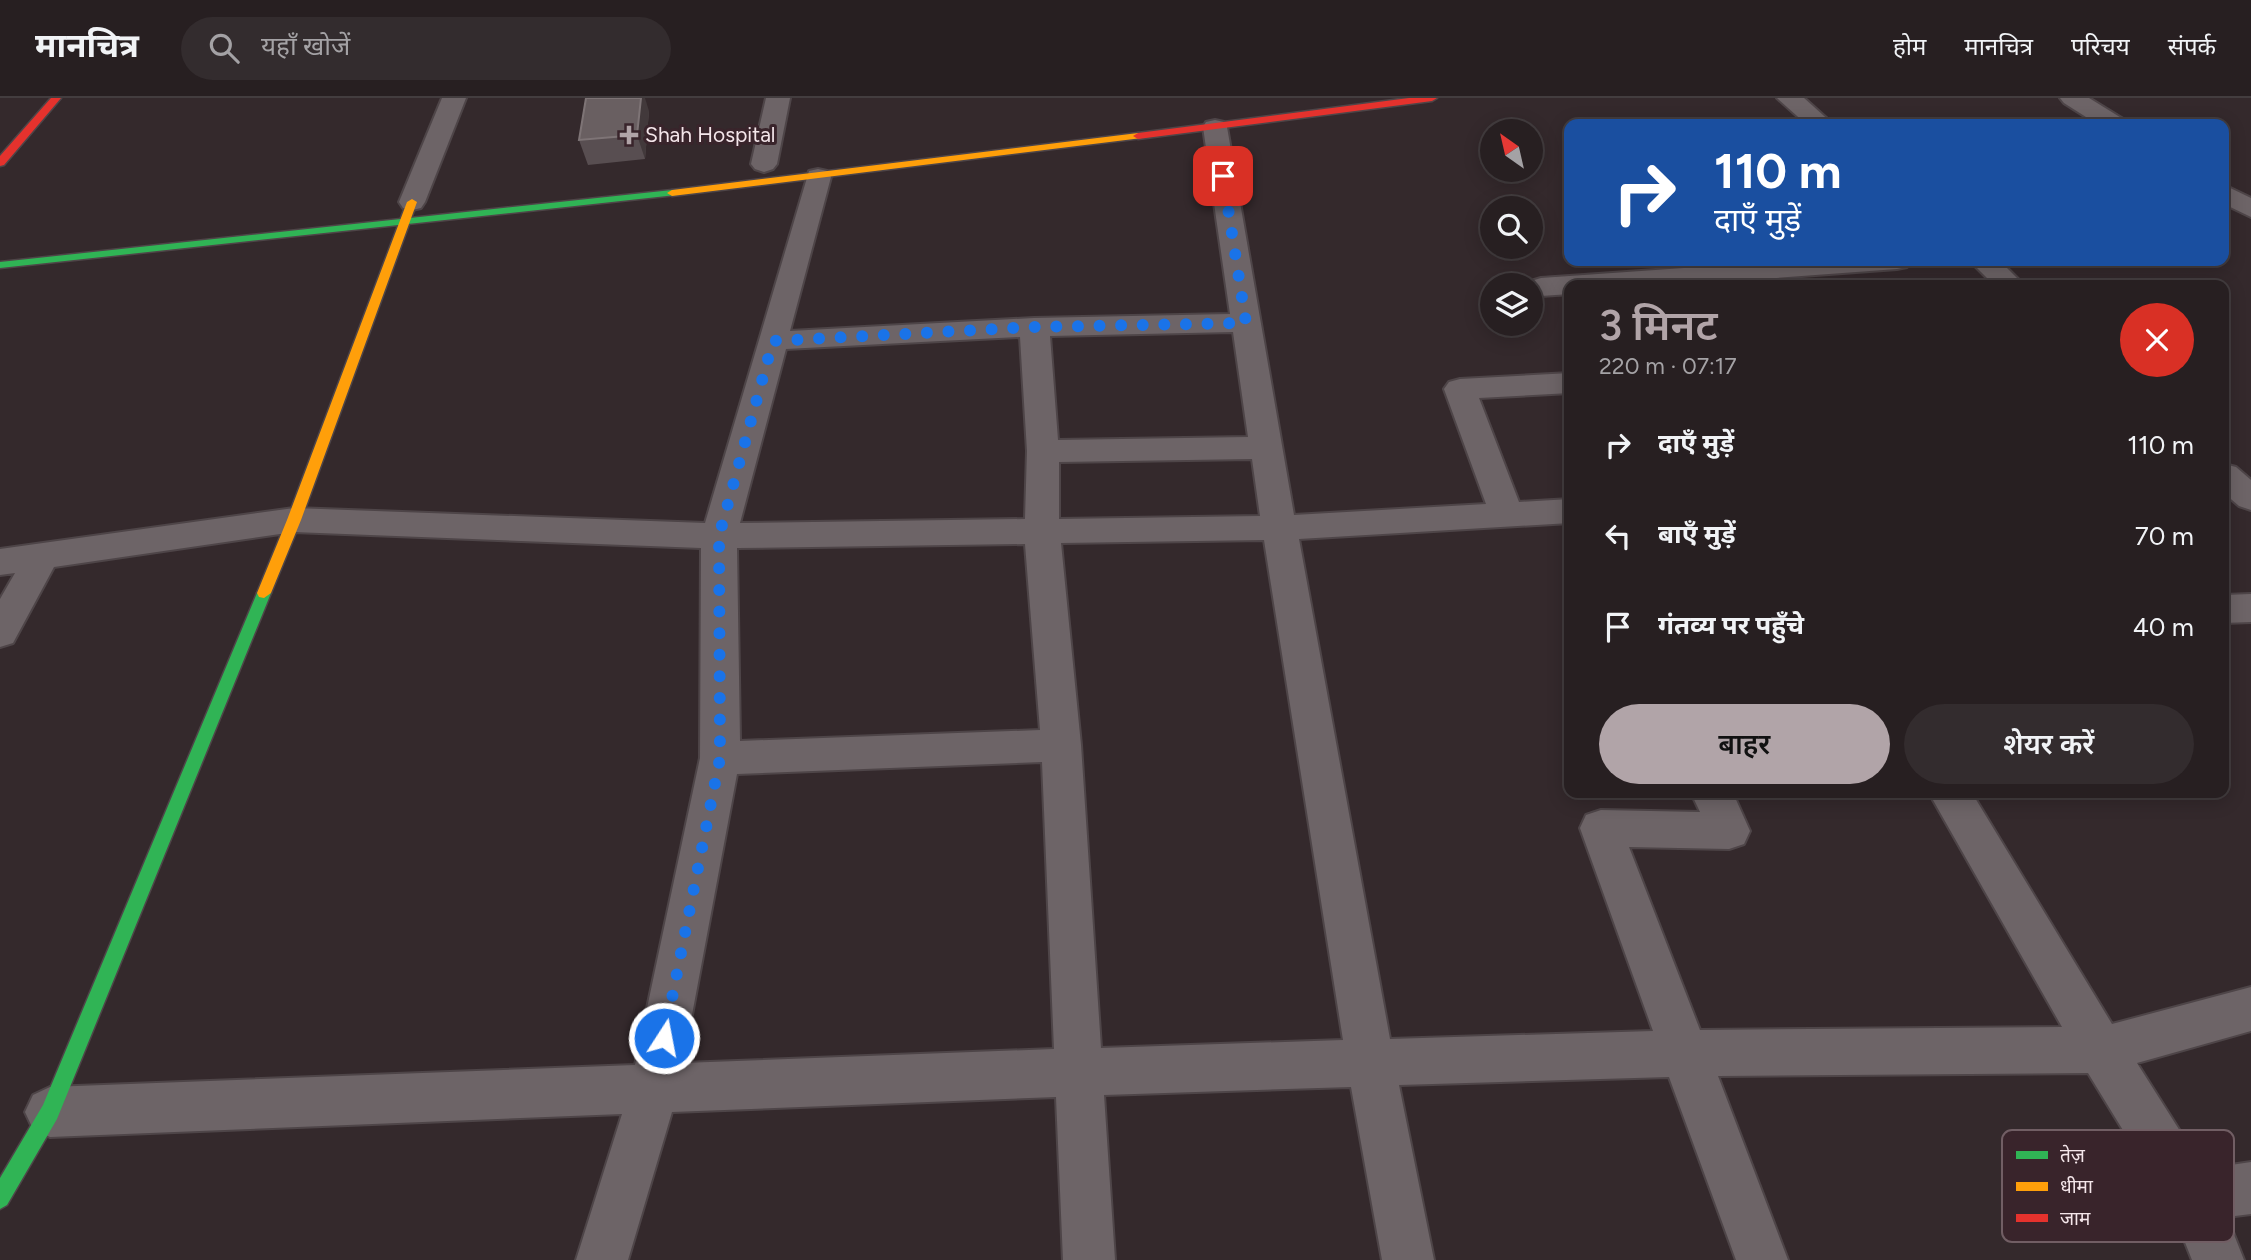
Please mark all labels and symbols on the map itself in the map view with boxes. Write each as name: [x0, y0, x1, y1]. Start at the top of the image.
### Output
north arrow: [1480, 119, 1544, 182]
place label: Shah Hospital: [645, 122, 775, 147]
marker: Shah Hospital: [619, 125, 639, 145]
pin: [1193, 146, 1253, 206]
position arrow: [627, 1001, 701, 1075]
legend: [2002, 1130, 2234, 1242]
text: तेज़: [2060, 1144, 2086, 1167]
text: धीमा: [2060, 1175, 2094, 1198]
text: जाम: [2060, 1207, 2091, 1230]

